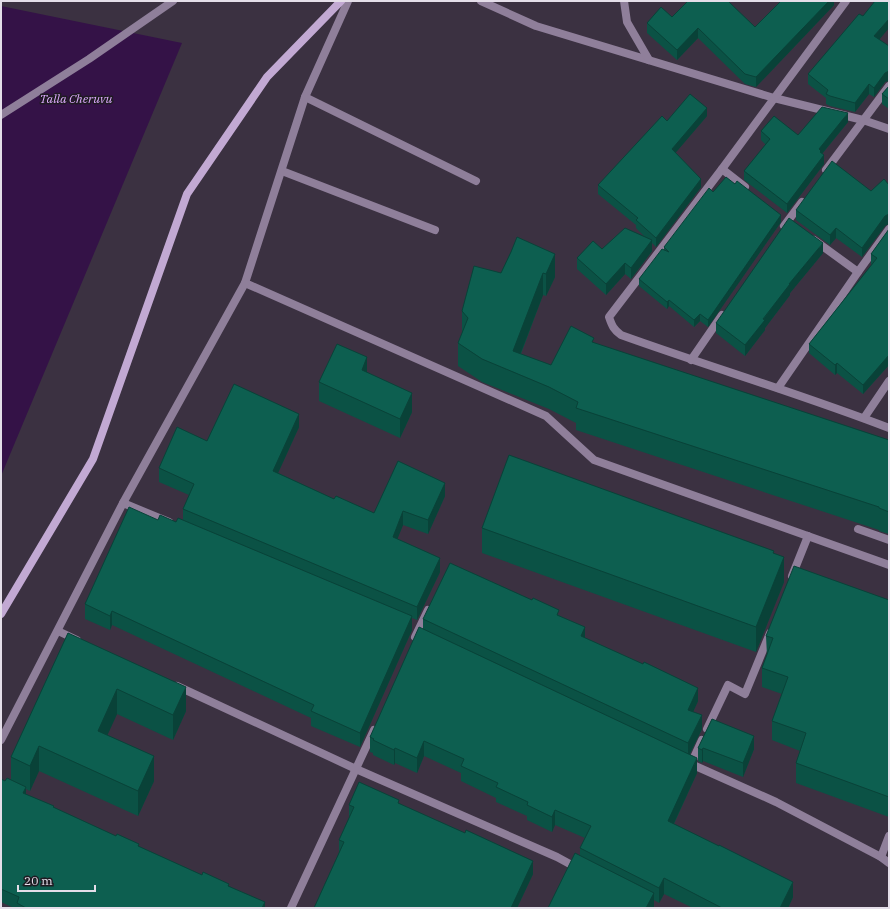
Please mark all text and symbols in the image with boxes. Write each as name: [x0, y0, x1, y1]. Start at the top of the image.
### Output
water label: Talla Cheruvu: [40, 91, 112, 106]
scale bar: [18, 867, 95, 893]
text: 20 m: [24, 873, 53, 888]

